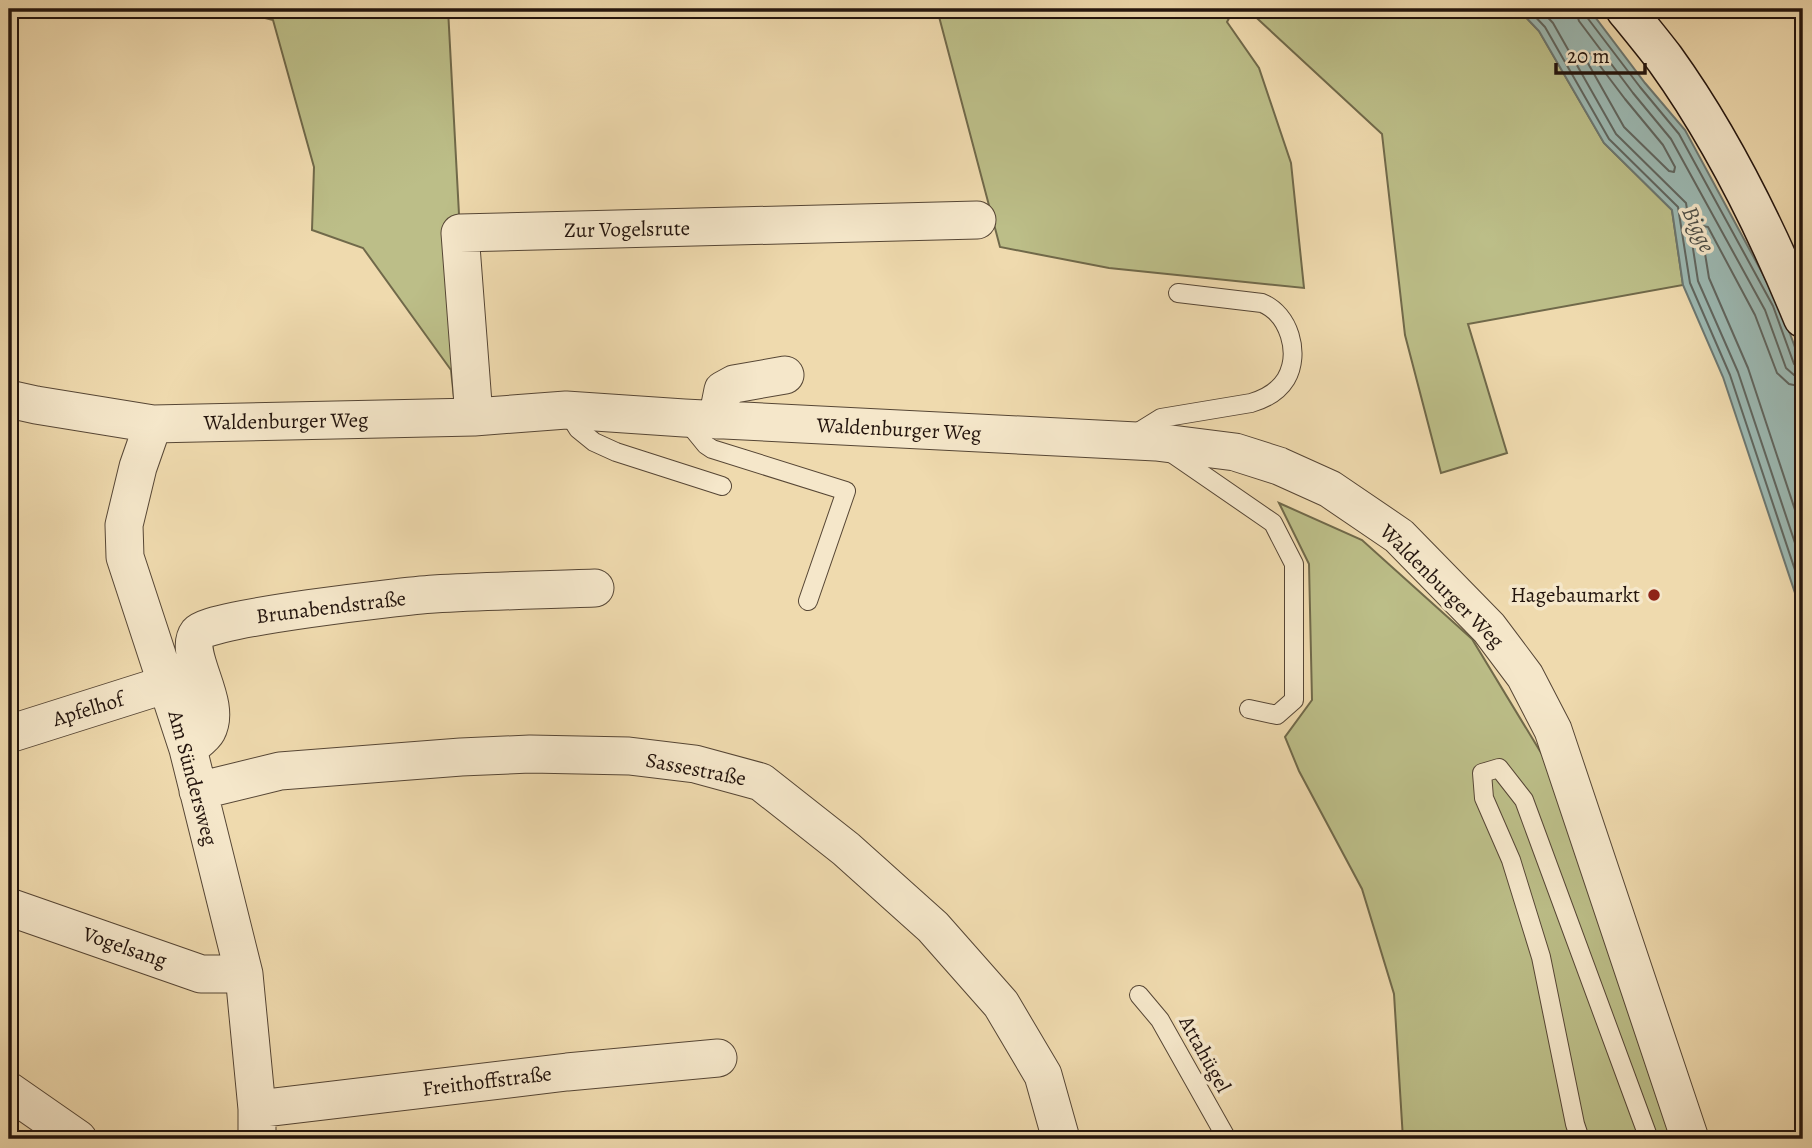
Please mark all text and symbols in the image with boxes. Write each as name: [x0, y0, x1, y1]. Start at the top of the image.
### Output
scale bar: [1556, 32, 1646, 76]
text: 20 m: [1567, 42, 1610, 70]
water label: Bigge: [1674, 201, 1723, 257]
street label: Zur Vogelsrute: [564, 214, 690, 244]
street label: Waldenburger Weg: [202, 406, 369, 436]
street label: Waldenburger Weg: [815, 411, 983, 447]
street label: Waldenburger Weg: [1373, 517, 1511, 655]
place label: Hagebaumarkt: [1510, 581, 1640, 609]
street label: Brunabendstraße: [255, 584, 407, 630]
marker: Hagebaumarkt: [1646, 587, 1662, 603]
street label: Apfelhof: [48, 684, 130, 733]
street label: Am Sündersweg: [161, 706, 225, 849]
street label: Sassestraße: [643, 746, 749, 792]
street label: Vogelsang: [78, 919, 171, 975]
street label: Attahügel: [1172, 1010, 1237, 1097]
street label: Freithoffstraße: [421, 1059, 553, 1103]

